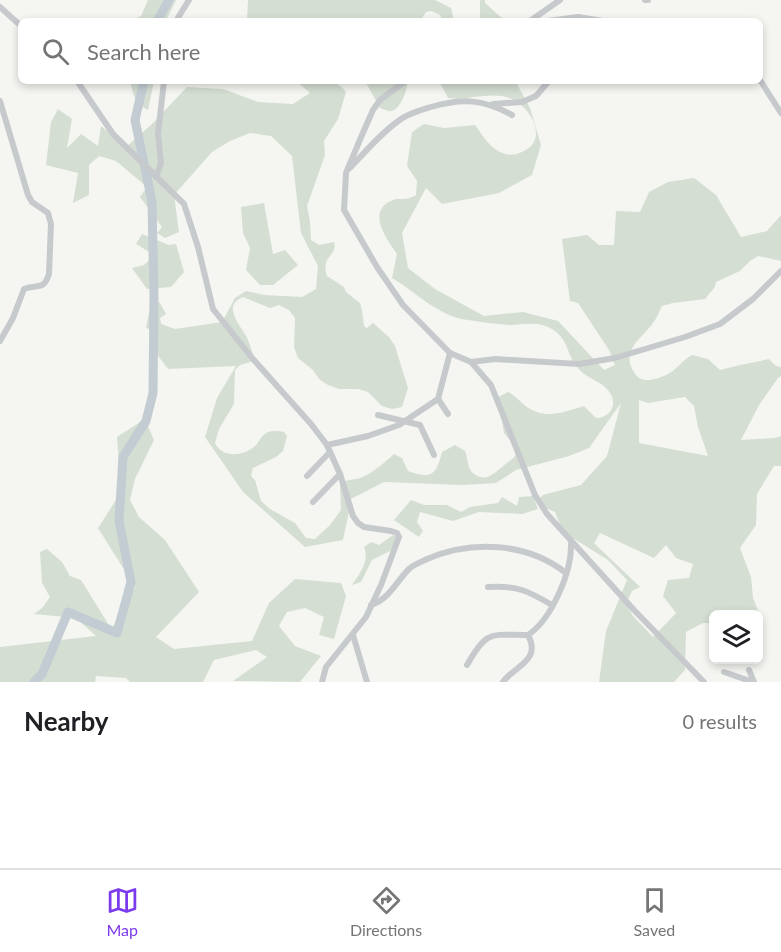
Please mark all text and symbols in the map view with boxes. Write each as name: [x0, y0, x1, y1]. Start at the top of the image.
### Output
search box: [18, 18, 763, 84]
icon: search: [39, 35, 72, 68]
text: Search here: [87, 38, 200, 65]
map controls: [709, 610, 763, 664]
button: layers: [709, 610, 763, 664]
text: Nearby: [24, 705, 109, 737]
text: 0 results: [682, 709, 757, 733]
tab: Map: [106, 884, 139, 939]
tab: Directions: [350, 884, 422, 939]
tab: Saved: [634, 884, 675, 939]

